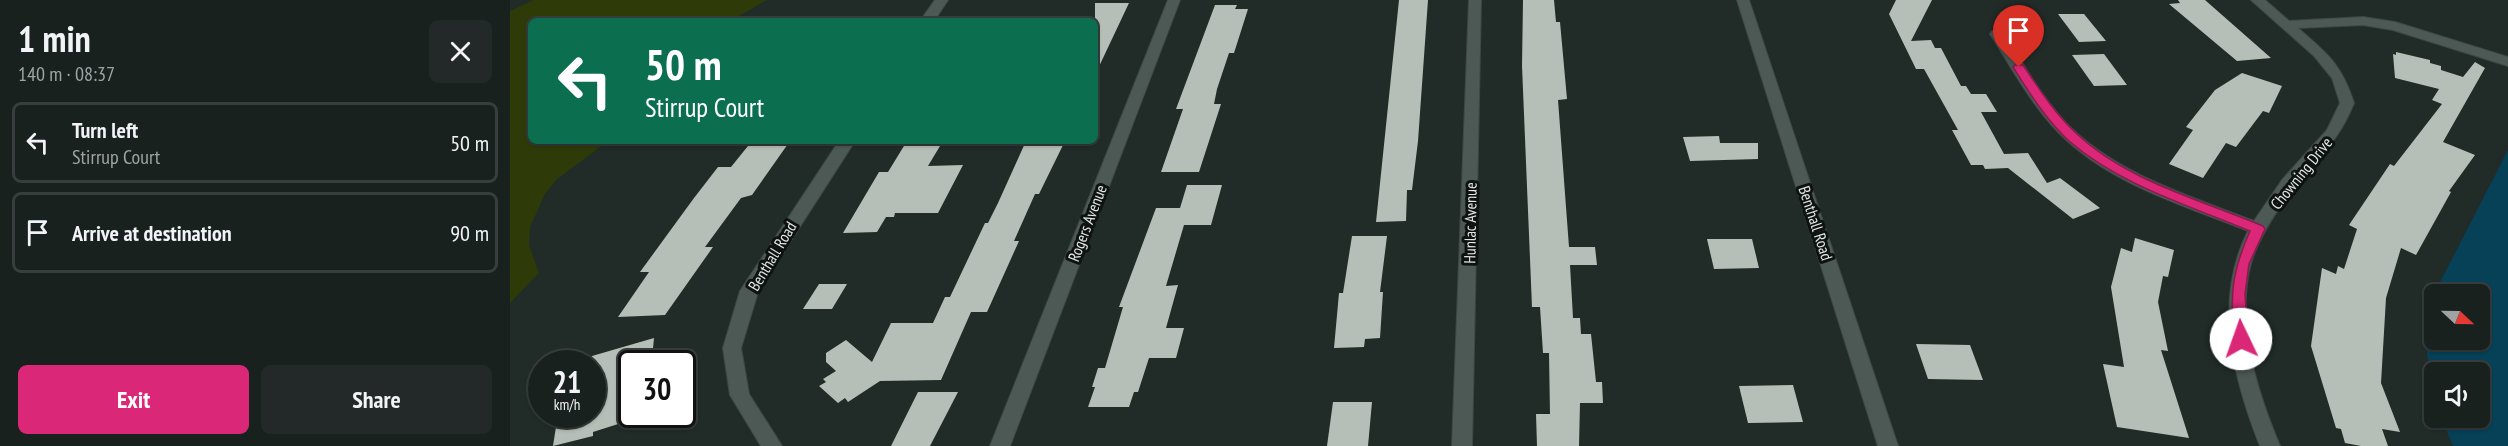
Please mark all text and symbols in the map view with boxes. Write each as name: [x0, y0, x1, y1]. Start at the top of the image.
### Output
pin: [1993, 5, 2044, 67]
icon: arrive: [2002, 14, 2035, 47]
text: 1 min: [18, 15, 91, 62]
button: close: [429, 20, 492, 83]
text: 50 m: [645, 37, 722, 92]
icon: left: [546, 42, 624, 120]
text: 140 m · 08:37: [18, 61, 115, 87]
text: Stirrup Court: [645, 90, 764, 124]
text: Turn left: [72, 116, 138, 144]
icon: left: [21, 126, 54, 159]
text: 50 m: [450, 129, 489, 157]
street label: Chowning Drive: [2266, 133, 2336, 213]
text: Stirrup Court: [72, 144, 160, 170]
street label: Rogers Avenue: [1063, 182, 1111, 264]
street label: Hunlac Avenue: [1459, 182, 1481, 264]
street label: Benthall Road: [1795, 183, 1837, 263]
icon: arrive: [21, 216, 54, 249]
street label: Benthall Road: [744, 218, 800, 294]
text: Arrive at destination: [72, 219, 232, 247]
text: 90 m: [450, 219, 489, 247]
north arrow: [2424, 284, 2490, 350]
map controls: [2424, 284, 2490, 428]
position arrow: [2209, 307, 2273, 371]
speed limit sign: 30: [618, 350, 696, 428]
text: 21: [553, 362, 581, 401]
button: sound: [2424, 362, 2490, 428]
button: Exit: [18, 365, 249, 434]
button: Share: [261, 365, 492, 434]
text: km/h: [554, 395, 580, 414]

